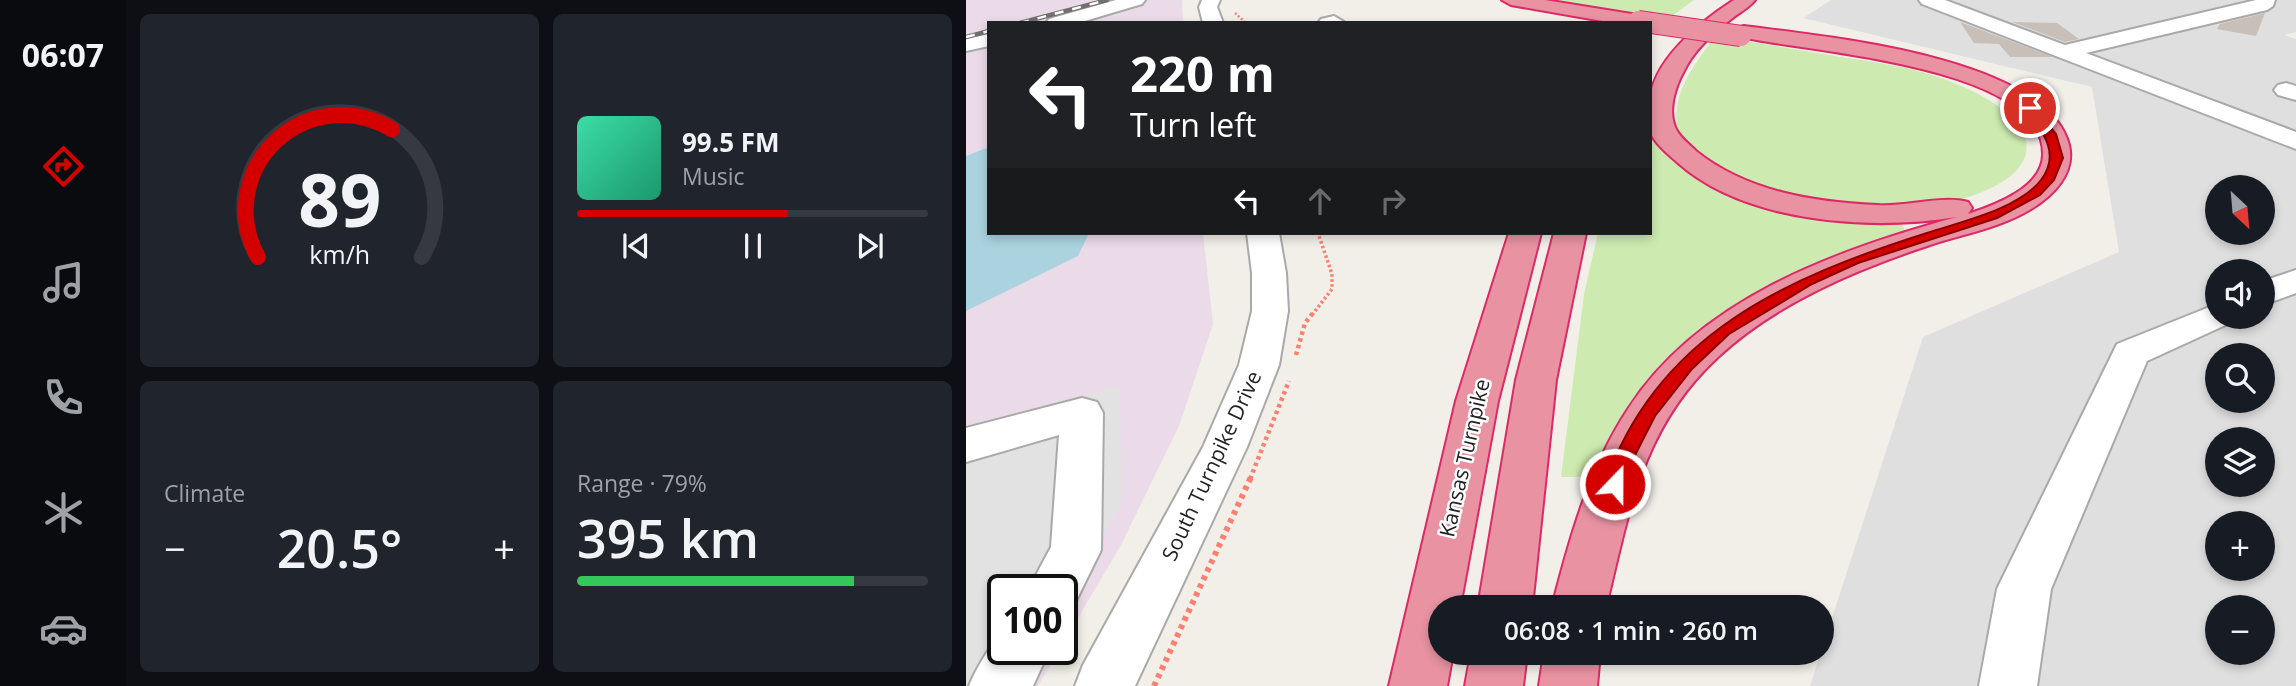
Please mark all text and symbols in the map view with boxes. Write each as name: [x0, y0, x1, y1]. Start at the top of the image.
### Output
text: 06:07: [22, 33, 104, 76]
text: 220 m: [1130, 40, 1275, 106]
icon: left: [1015, 49, 1106, 140]
pin: [2000, 78, 2060, 138]
icon: arrive: [2011, 89, 2049, 127]
text: Turn left: [1130, 103, 1256, 146]
text: 99.5 FM: [682, 124, 780, 160]
icon: directions: [39, 142, 88, 191]
text: 89: [298, 149, 381, 248]
text: Music: [682, 160, 745, 192]
north arrow: [2205, 175, 2275, 245]
map controls: [2205, 175, 2275, 665]
icon: left: [1228, 182, 1266, 220]
icon: ahead: [1301, 182, 1339, 220]
icon: right: [1374, 182, 1412, 220]
icon: previous: [617, 227, 655, 265]
icon: pause: [734, 227, 772, 265]
icon: next: [851, 227, 889, 265]
text: km/h: [309, 237, 370, 271]
icon: music: [39, 258, 88, 307]
button: sound: [2205, 259, 2275, 329]
button: search: [2205, 343, 2275, 413]
street label: South Turnpike Drive: [1155, 366, 1267, 565]
icon: phone: [39, 373, 88, 422]
street label: Kansas Turnpike: [1432, 376, 1496, 540]
button: layers: [2205, 427, 2275, 497]
position arrow: [1578, 447, 1652, 521]
text: Range · 79%: [577, 467, 707, 499]
text: Climate: [164, 477, 245, 509]
icon: climate: [39, 488, 88, 537]
text: 395 km: [577, 502, 759, 573]
button: +: [2205, 511, 2275, 581]
text: 20.5°: [277, 512, 402, 583]
text: −: [164, 522, 186, 574]
text: +: [493, 522, 515, 574]
speed limit sign: 100: [987, 574, 1078, 665]
button: −: [2205, 595, 2275, 665]
icon: car: [39, 604, 88, 653]
text: 06:08 · 1 min · 260 m: [1504, 612, 1758, 648]

